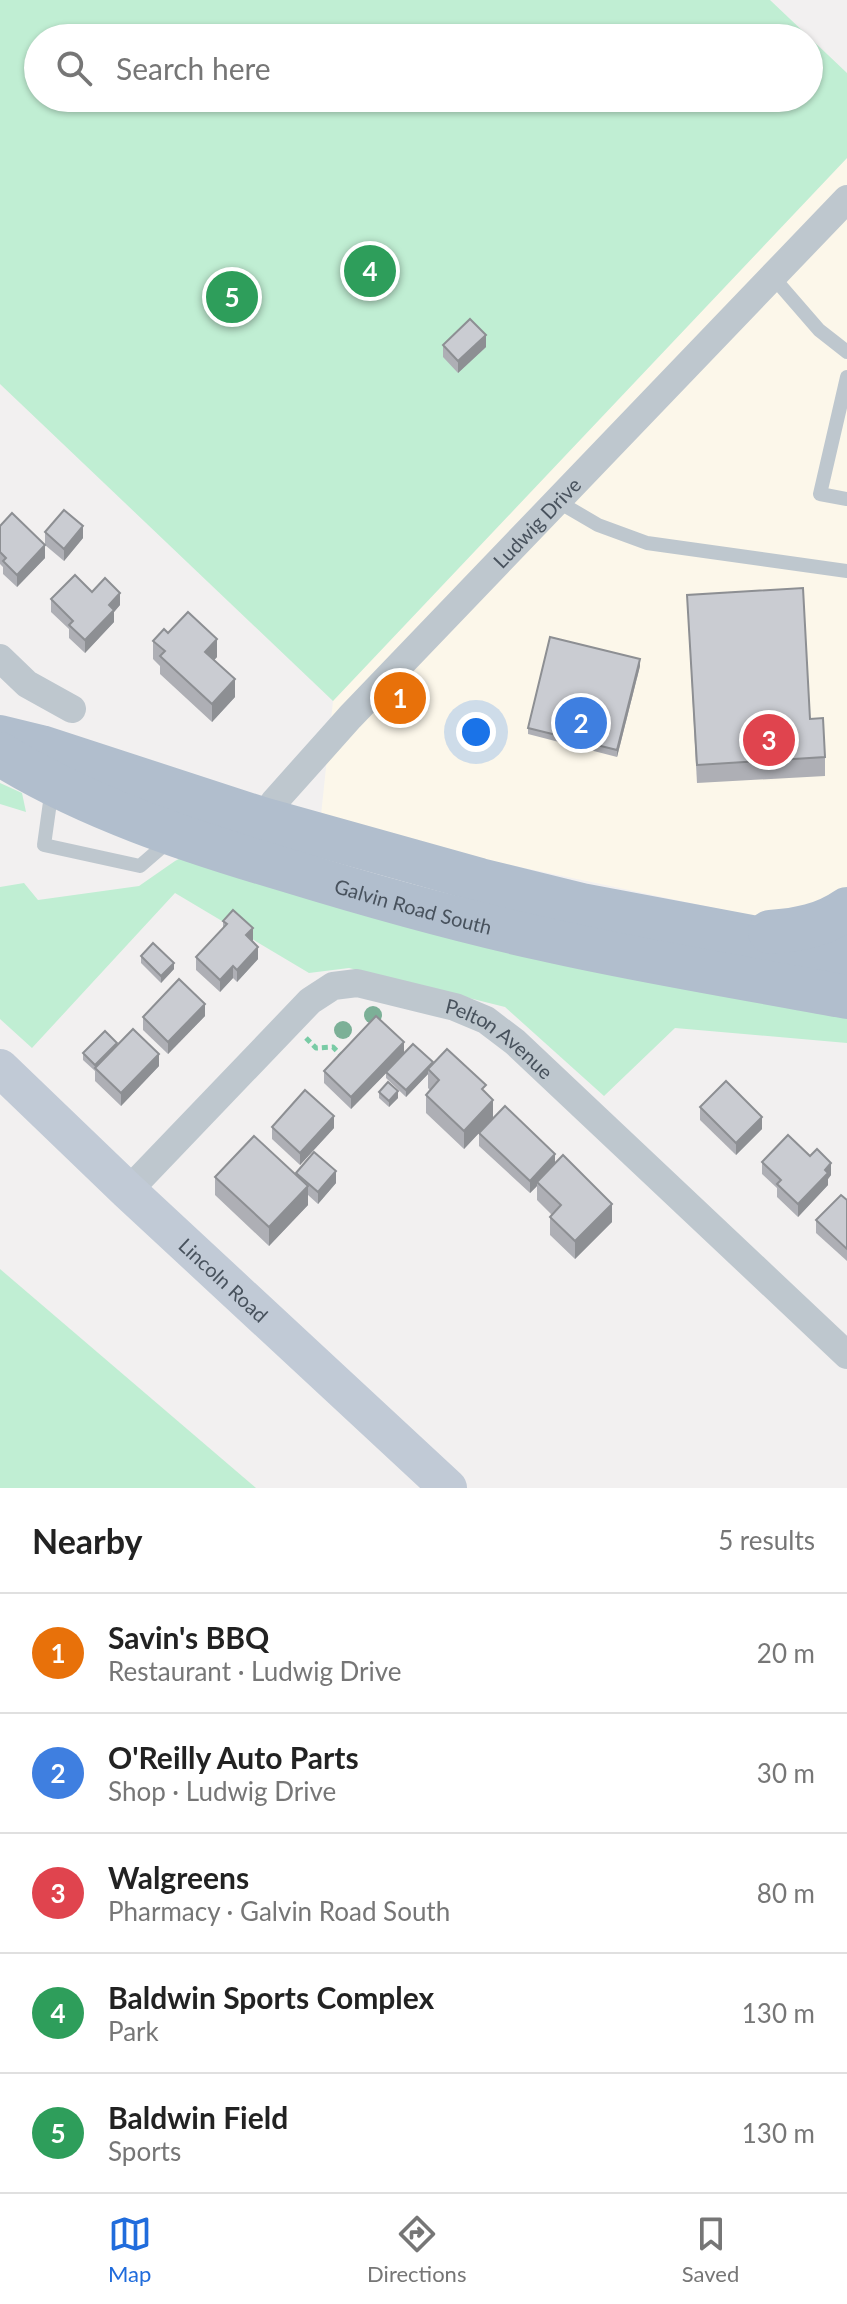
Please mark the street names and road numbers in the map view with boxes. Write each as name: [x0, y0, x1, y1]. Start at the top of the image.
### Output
street label: Ludwig Drive: [488, 472, 585, 573]
street label: Galvin Road South: [332, 873, 494, 939]
street label: Pelton Avenue: [443, 993, 558, 1084]
street label: Lincoln Road: [174, 1233, 273, 1327]

